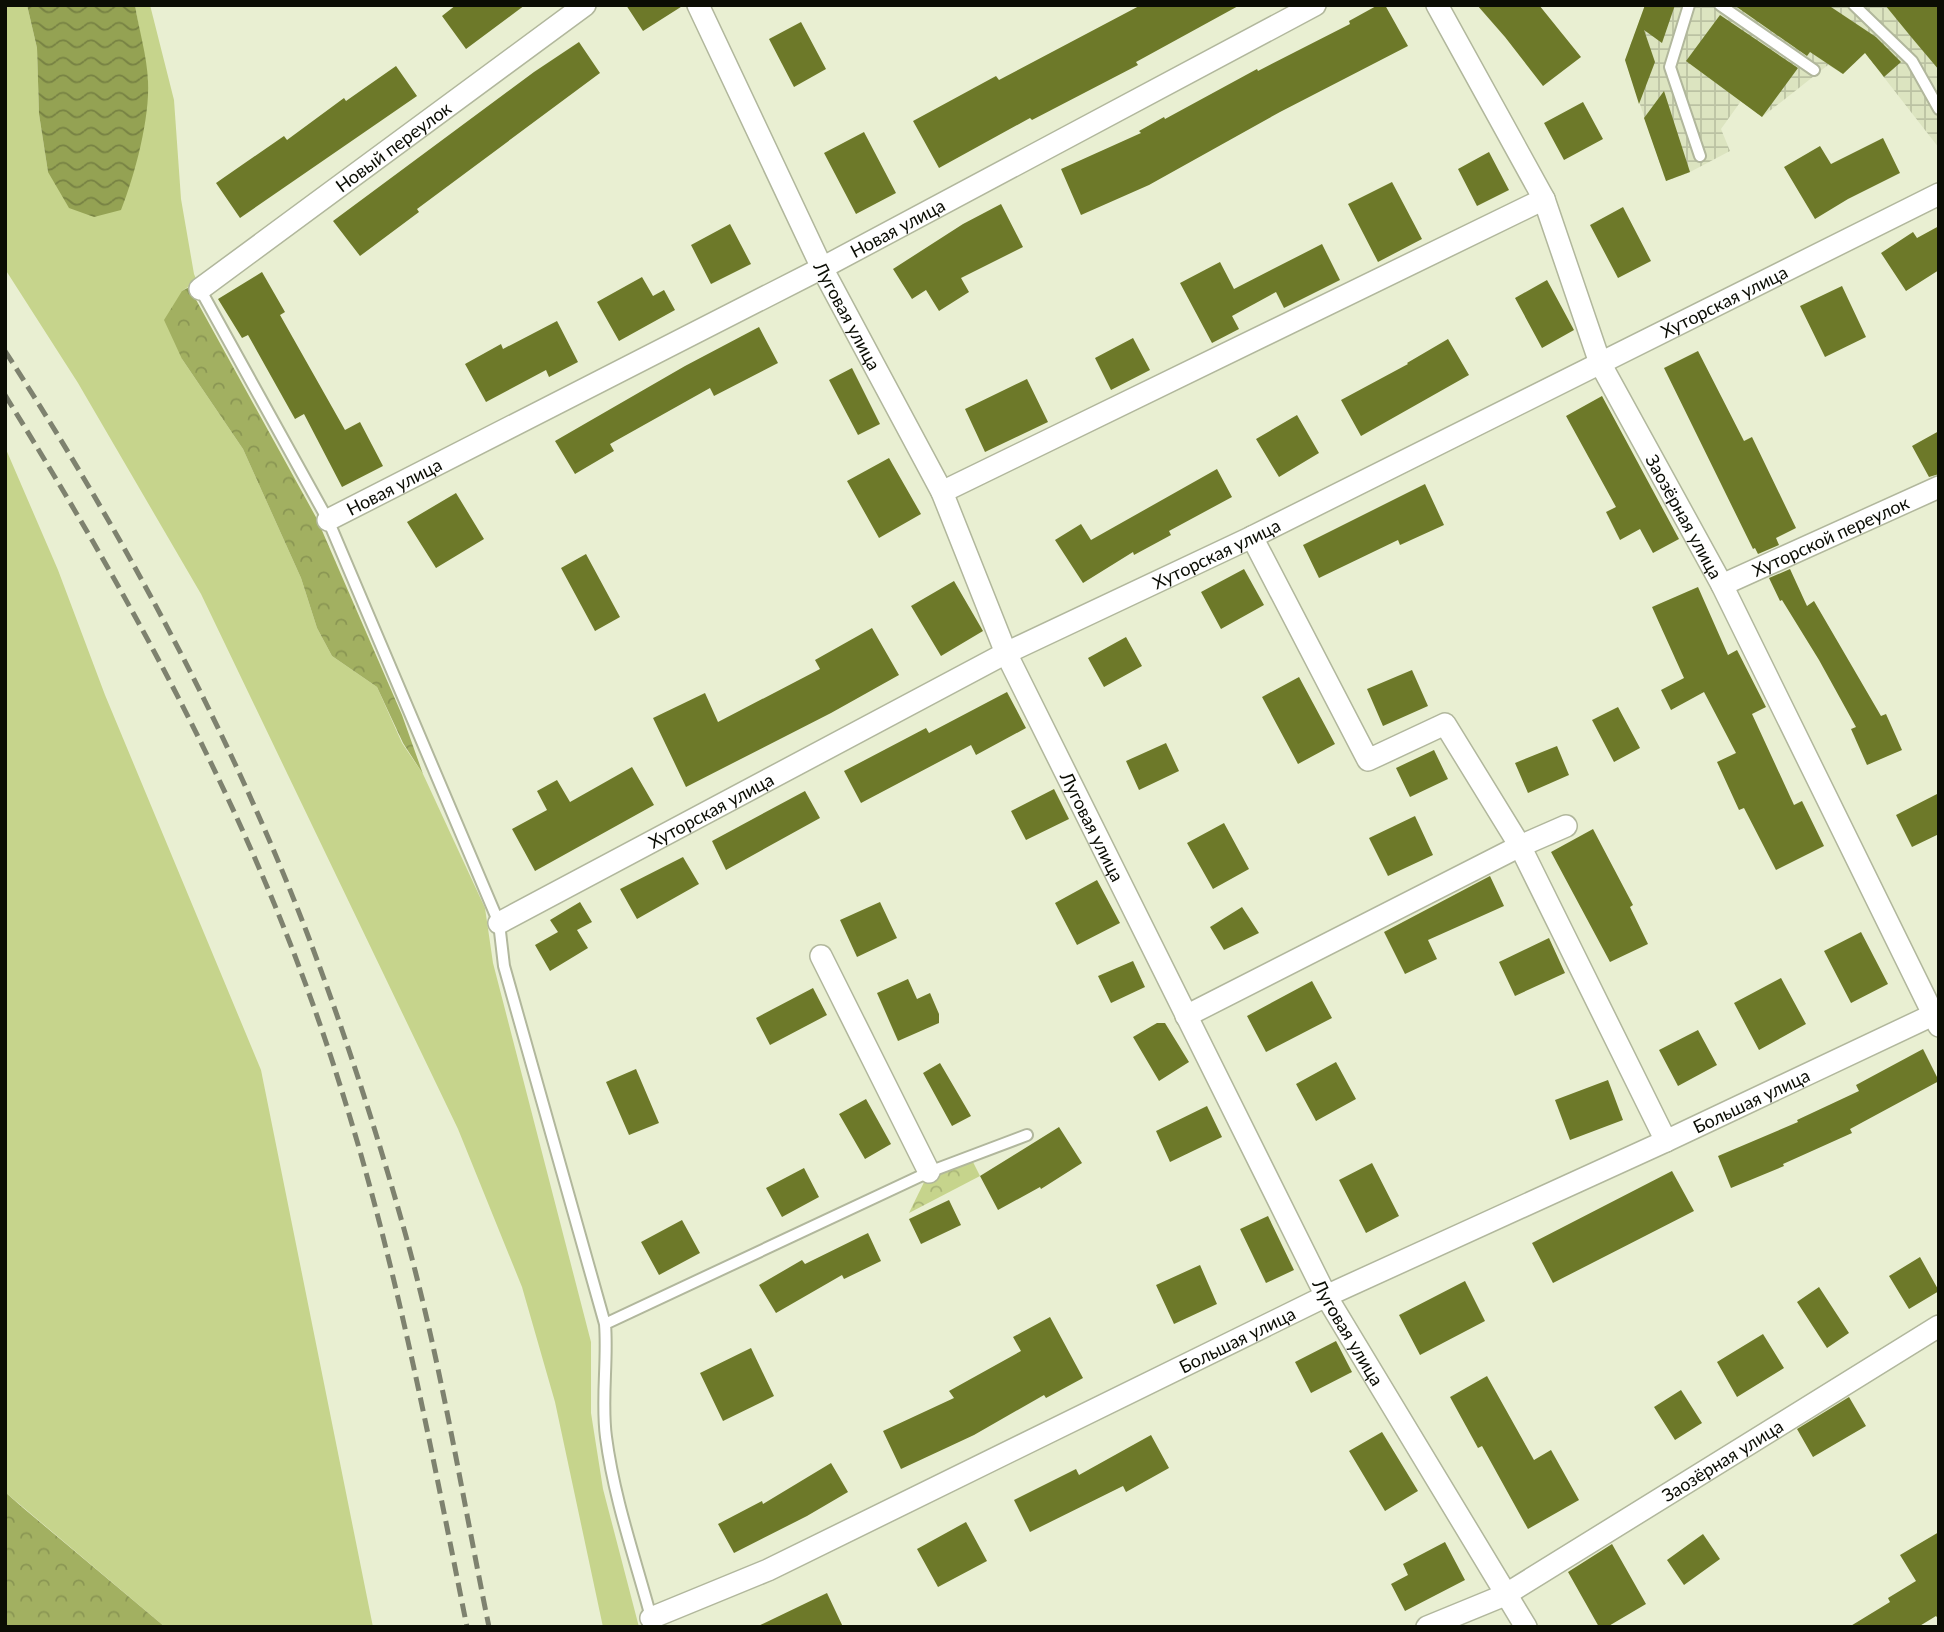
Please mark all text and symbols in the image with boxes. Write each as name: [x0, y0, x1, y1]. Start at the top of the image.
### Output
street label: Новый переулок: [331, 96, 456, 196]
street label: Новая улица: [846, 194, 949, 262]
street label: Луговая улица: [809, 257, 886, 374]
street label: Хуторская улица: [1657, 260, 1791, 342]
street label: Заозёрная улица: [1641, 450, 1727, 583]
street label: Новая улица: [342, 453, 445, 520]
street label: Хуторской переулок: [1749, 491, 1913, 581]
street label: Хуторская улица: [1149, 514, 1284, 593]
street label: Луговая улица: [1055, 767, 1129, 885]
street label: Хуторская улица: [644, 768, 777, 853]
street label: Большая улица: [1689, 1064, 1813, 1138]
street label: Луговая улица: [1308, 1275, 1388, 1390]
street label: Большая улица: [1175, 1302, 1299, 1377]
street label: Заозёрная улица: [1658, 1414, 1787, 1506]

